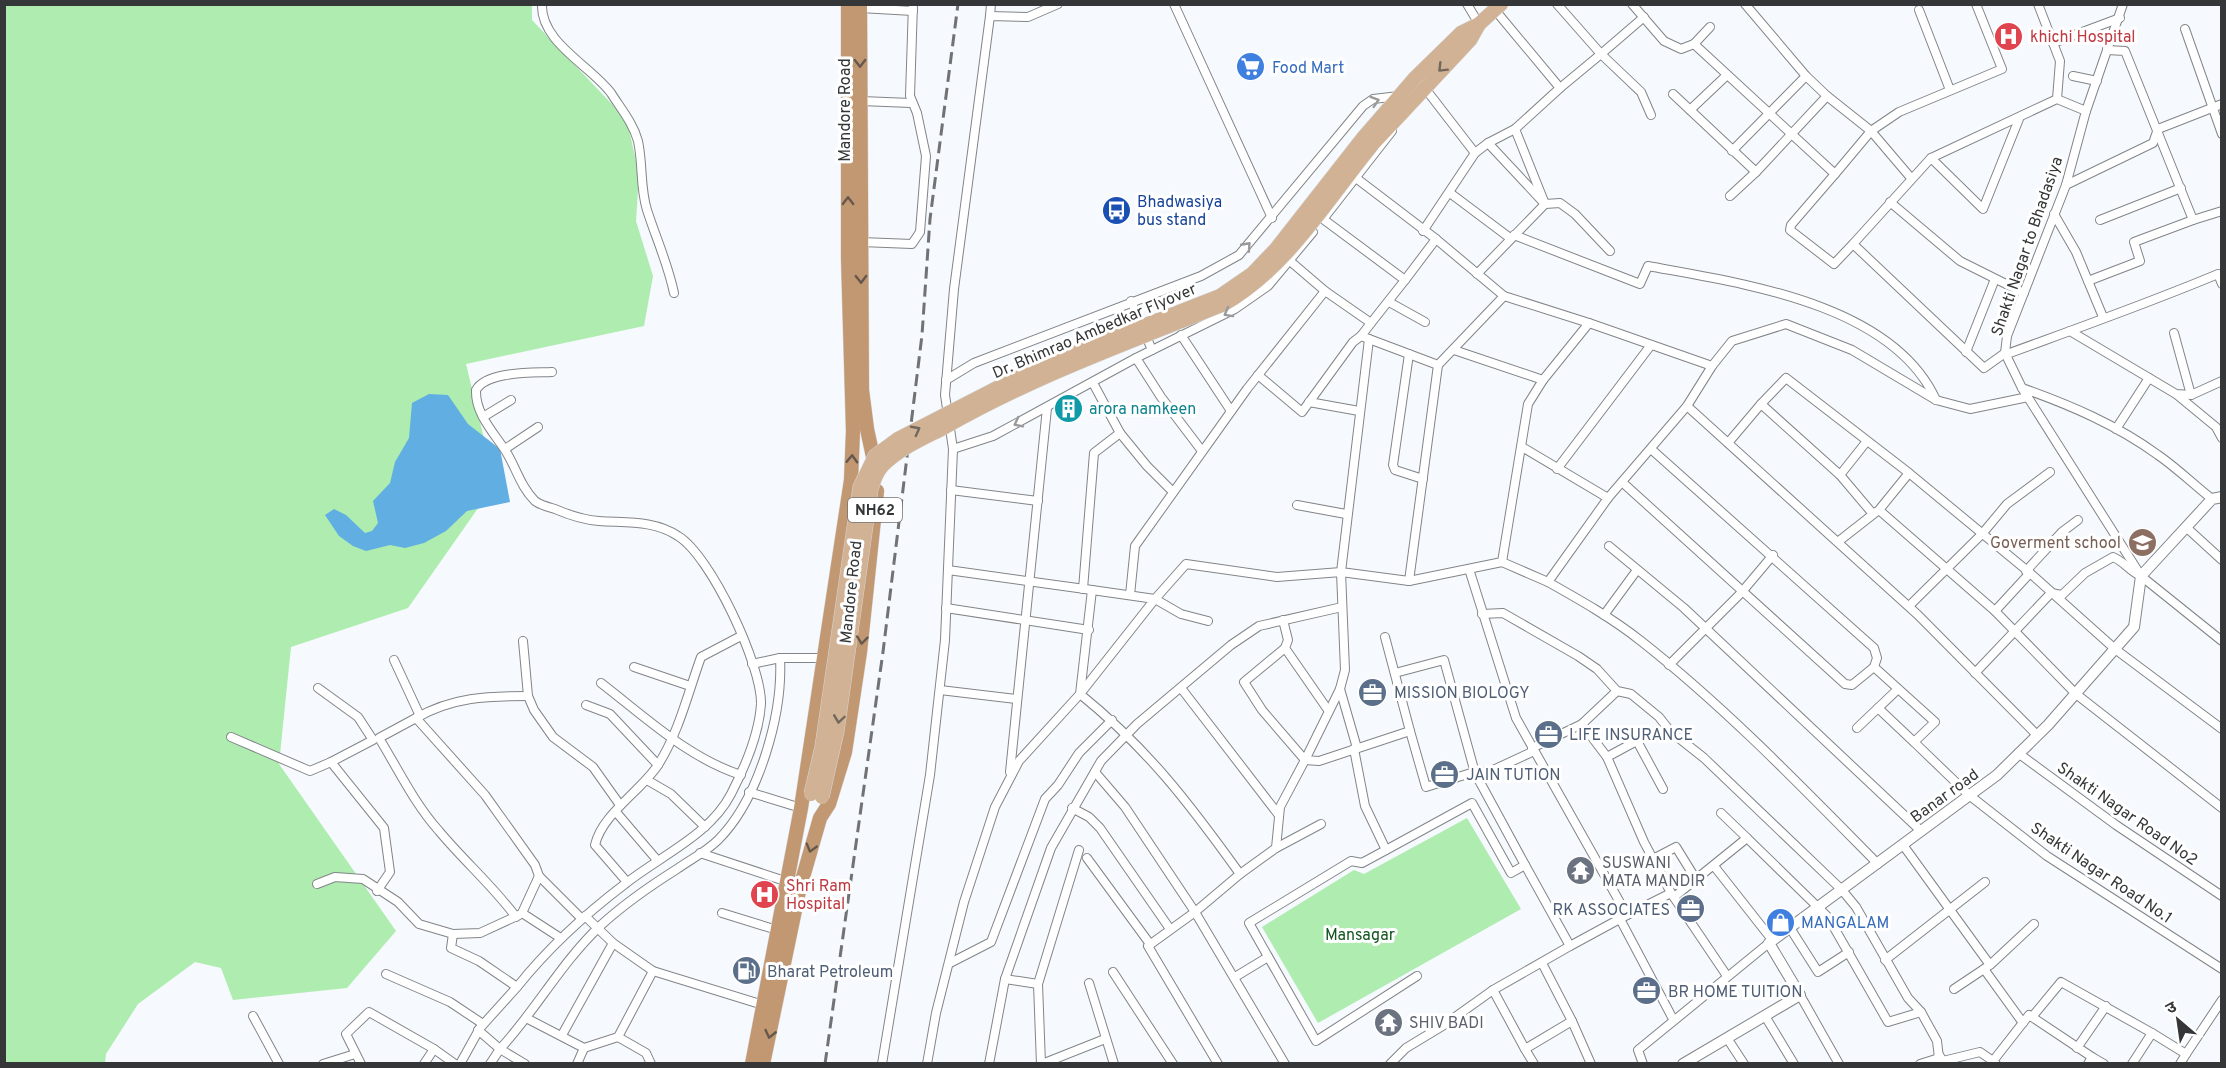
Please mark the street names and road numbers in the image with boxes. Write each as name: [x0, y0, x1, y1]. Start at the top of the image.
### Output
street label: Mandore Road: [836, 58, 856, 162]
street label: Shakti Nagar to Bhadasiya: [1988, 154, 2068, 339]
street label: Dr. Bhimrao Ambedkar Flyover: [990, 280, 1200, 384]
road number: NH62: [848, 498, 902, 522]
street label: Mandore Road: [837, 540, 867, 645]
street label: Shakti Nagar Road No2: [2053, 759, 2201, 871]
street label: Banar road: [1907, 765, 1983, 828]
street label: Shakti Nagar Road No.1: [2026, 819, 2176, 929]

